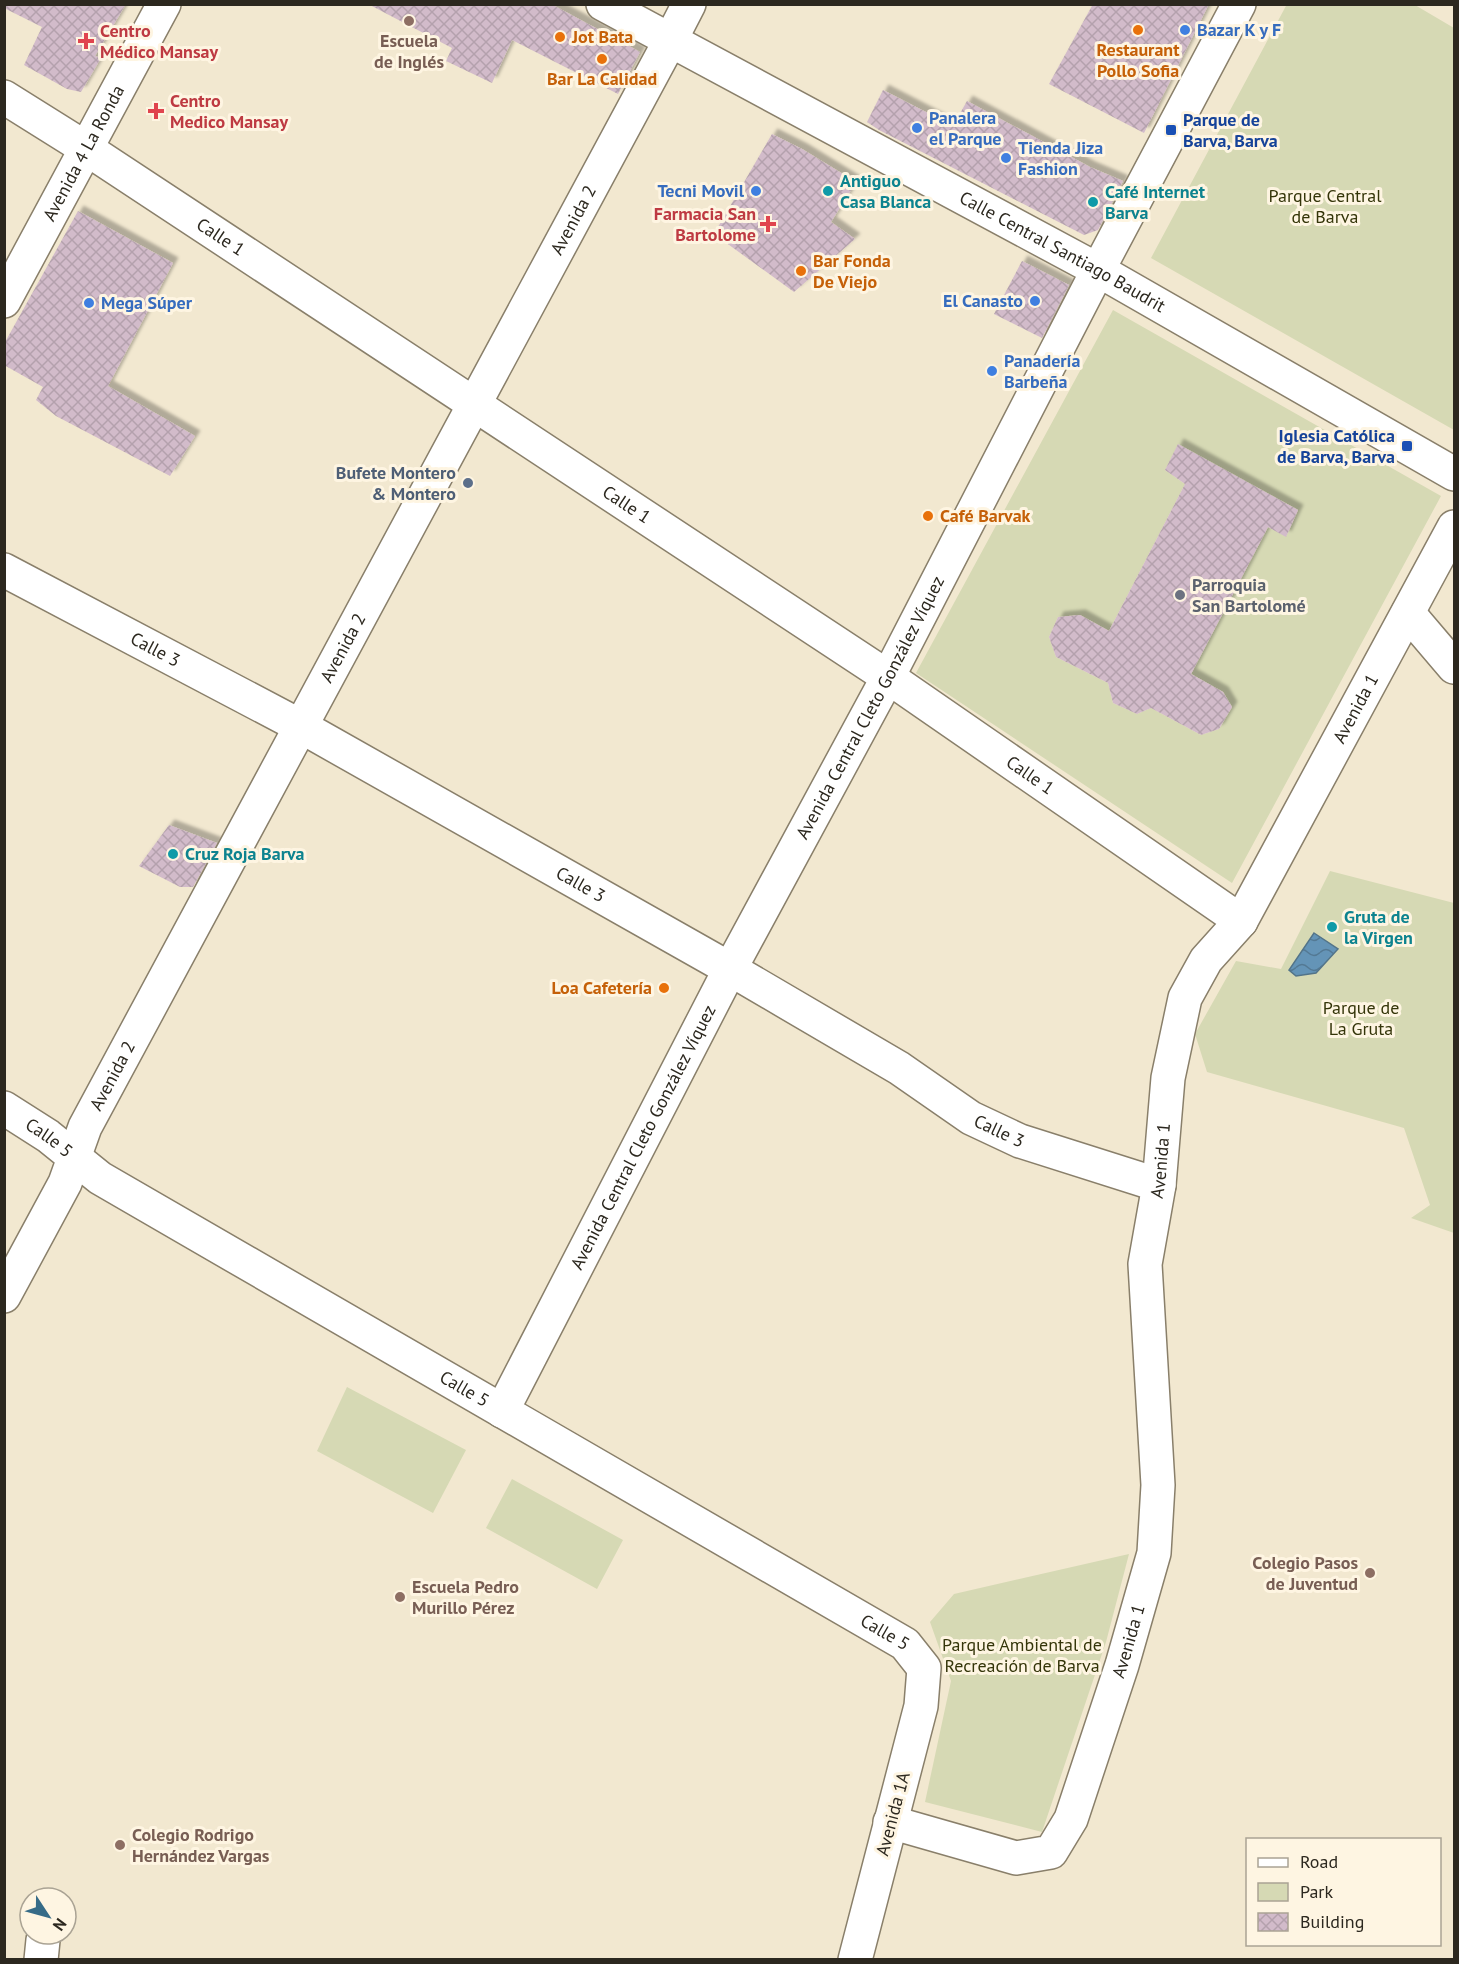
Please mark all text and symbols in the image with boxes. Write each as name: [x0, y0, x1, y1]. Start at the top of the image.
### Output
marker: Escuela de Inglés: [402, 14, 416, 28]
place label: Bazar K y F: [1197, 18, 1281, 41]
place label: Centro Médico Mansay: [100, 19, 218, 63]
marker: Restaurant Pollo Sofia: [1131, 23, 1145, 37]
marker: Bazar K y F: [1178, 23, 1192, 37]
place label: Jot Bata: [571, 25, 633, 48]
place label: Escuela de Inglés: [374, 29, 444, 73]
marker: Jot Bata: [553, 30, 567, 44]
marker: Centro Médico Mansay: [77, 32, 95, 50]
place label: Restaurant Pollo Sofia: [1097, 38, 1180, 82]
marker: Bar La Calidad: [595, 52, 609, 66]
place label: Bar La Calidad: [547, 67, 657, 90]
street label: Avenida 4 La Ronda: [37, 81, 129, 225]
place label: Centro Medico Mansay: [170, 89, 288, 133]
marker: Centro Medico Mansay: [147, 102, 165, 120]
place label: Panalera el Parque: [929, 106, 1002, 150]
place label: Parque de Barva, Barva: [1183, 108, 1278, 152]
marker: Panalera el Parque: [910, 121, 924, 135]
marker: Parque de Barva, Barva: [1164, 123, 1178, 137]
place label: Tienda Jiza Fashion: [1018, 136, 1103, 180]
marker: Tienda Jiza Fashion: [999, 151, 1013, 165]
place label: Antiguo Casa Blanca: [840, 169, 931, 213]
place label: Tecni Movil: [657, 179, 745, 202]
place label: Café Internet Barva: [1105, 180, 1206, 224]
street label: Avenida 2: [545, 181, 601, 259]
marker: Tecni Movil: [749, 184, 763, 198]
marker: Antiguo Casa Blanca: [821, 184, 835, 198]
park label: Parque Central de Barva: [1269, 184, 1382, 228]
street label: Calle Central Santiago Baudrit: [956, 186, 1170, 317]
marker: Café Internet Barva: [1086, 195, 1100, 209]
place label: Farmacia San Bartolome: [654, 202, 756, 246]
street label: Calle 1: [192, 212, 249, 261]
marker: Farmacia San Bartolome: [761, 217, 775, 231]
place label: Bar Fonda De Viejo: [813, 249, 891, 293]
marker: Bar Fonda De Viejo: [794, 264, 808, 278]
place label: El Canasto: [943, 289, 1023, 312]
place label: Mega Súper: [101, 291, 193, 314]
marker: El Canasto: [1028, 294, 1042, 308]
marker: Mega Súper: [82, 296, 96, 310]
place label: Panadería Barbeña: [1004, 349, 1080, 393]
marker: Panadería Barbeña: [985, 364, 999, 378]
place label: Iglesia Católica de Barva, Barva: [1277, 424, 1395, 468]
marker: Iglesia Católica de Barva, Barva: [1400, 439, 1414, 453]
place label: Bufete Montero & Montero: [336, 461, 456, 505]
marker: Bufete Montero & Montero: [461, 476, 475, 490]
street label: Calle 1: [598, 480, 655, 528]
place label: Café Barvak: [940, 504, 1031, 527]
marker: Café Barvak: [921, 509, 935, 523]
street label: Avenida Central Cleto González Víquez: [790, 572, 949, 843]
place label: Parroquia San Bartolomé: [1192, 573, 1306, 617]
marker: Parroquia San Bartolomé: [1173, 588, 1187, 602]
street label: Avenida 2: [315, 609, 371, 686]
street label: Calle 3: [127, 627, 184, 672]
street label: Avenida 1: [1327, 670, 1383, 747]
street label: Calle 1: [1002, 750, 1059, 799]
place label: Cruz Roja Barva: [185, 842, 305, 865]
marker: Cruz Roja Barva: [166, 847, 180, 861]
street label: Calle 3: [552, 861, 610, 907]
place label: Gruta de la Virgen: [1344, 905, 1413, 949]
marker: Gruta de la Virgen: [1325, 920, 1339, 934]
place label: Loa Cafetería: [551, 976, 652, 999]
marker: Loa Cafetería: [657, 981, 671, 995]
park label: Parque de La Gruta: [1323, 996, 1399, 1040]
street label: Avenida Central Cleto González Víquez: [565, 1001, 721, 1273]
street label: Avenida 2: [84, 1037, 140, 1114]
street label: Calle 3: [970, 1109, 1028, 1152]
street label: Calle 5: [21, 1113, 78, 1162]
street label: Avenida 1: [1145, 1122, 1175, 1200]
street label: Calle 5: [436, 1365, 493, 1412]
place label: Colegio Pasos de Juventud: [1252, 1551, 1358, 1595]
marker: Colegio Pasos de Juventud: [1363, 1566, 1377, 1580]
place label: Escuela Pedro Murillo Pérez: [412, 1575, 519, 1619]
marker: Escuela Pedro Murillo Pérez: [393, 1590, 407, 1604]
street label: Avenida 1: [1106, 1602, 1150, 1681]
street label: Calle 5: [856, 1609, 914, 1655]
park label: Parque Ambiental de Recreación de Barva: [942, 1633, 1102, 1677]
street label: Avenida 1A: [870, 1769, 915, 1858]
place label: Colegio Rodrigo Hernández Vargas: [132, 1823, 270, 1867]
marker: Colegio Rodrigo Hernández Vargas: [113, 1838, 127, 1852]
legend: [1246, 1838, 1441, 1946]
text: Road: [1300, 1850, 1338, 1873]
text: Park: [1300, 1880, 1333, 1903]
north arrow: [18, 1886, 78, 1946]
text: Building: [1300, 1910, 1364, 1933]
text: N: [49, 1915, 71, 1935]

